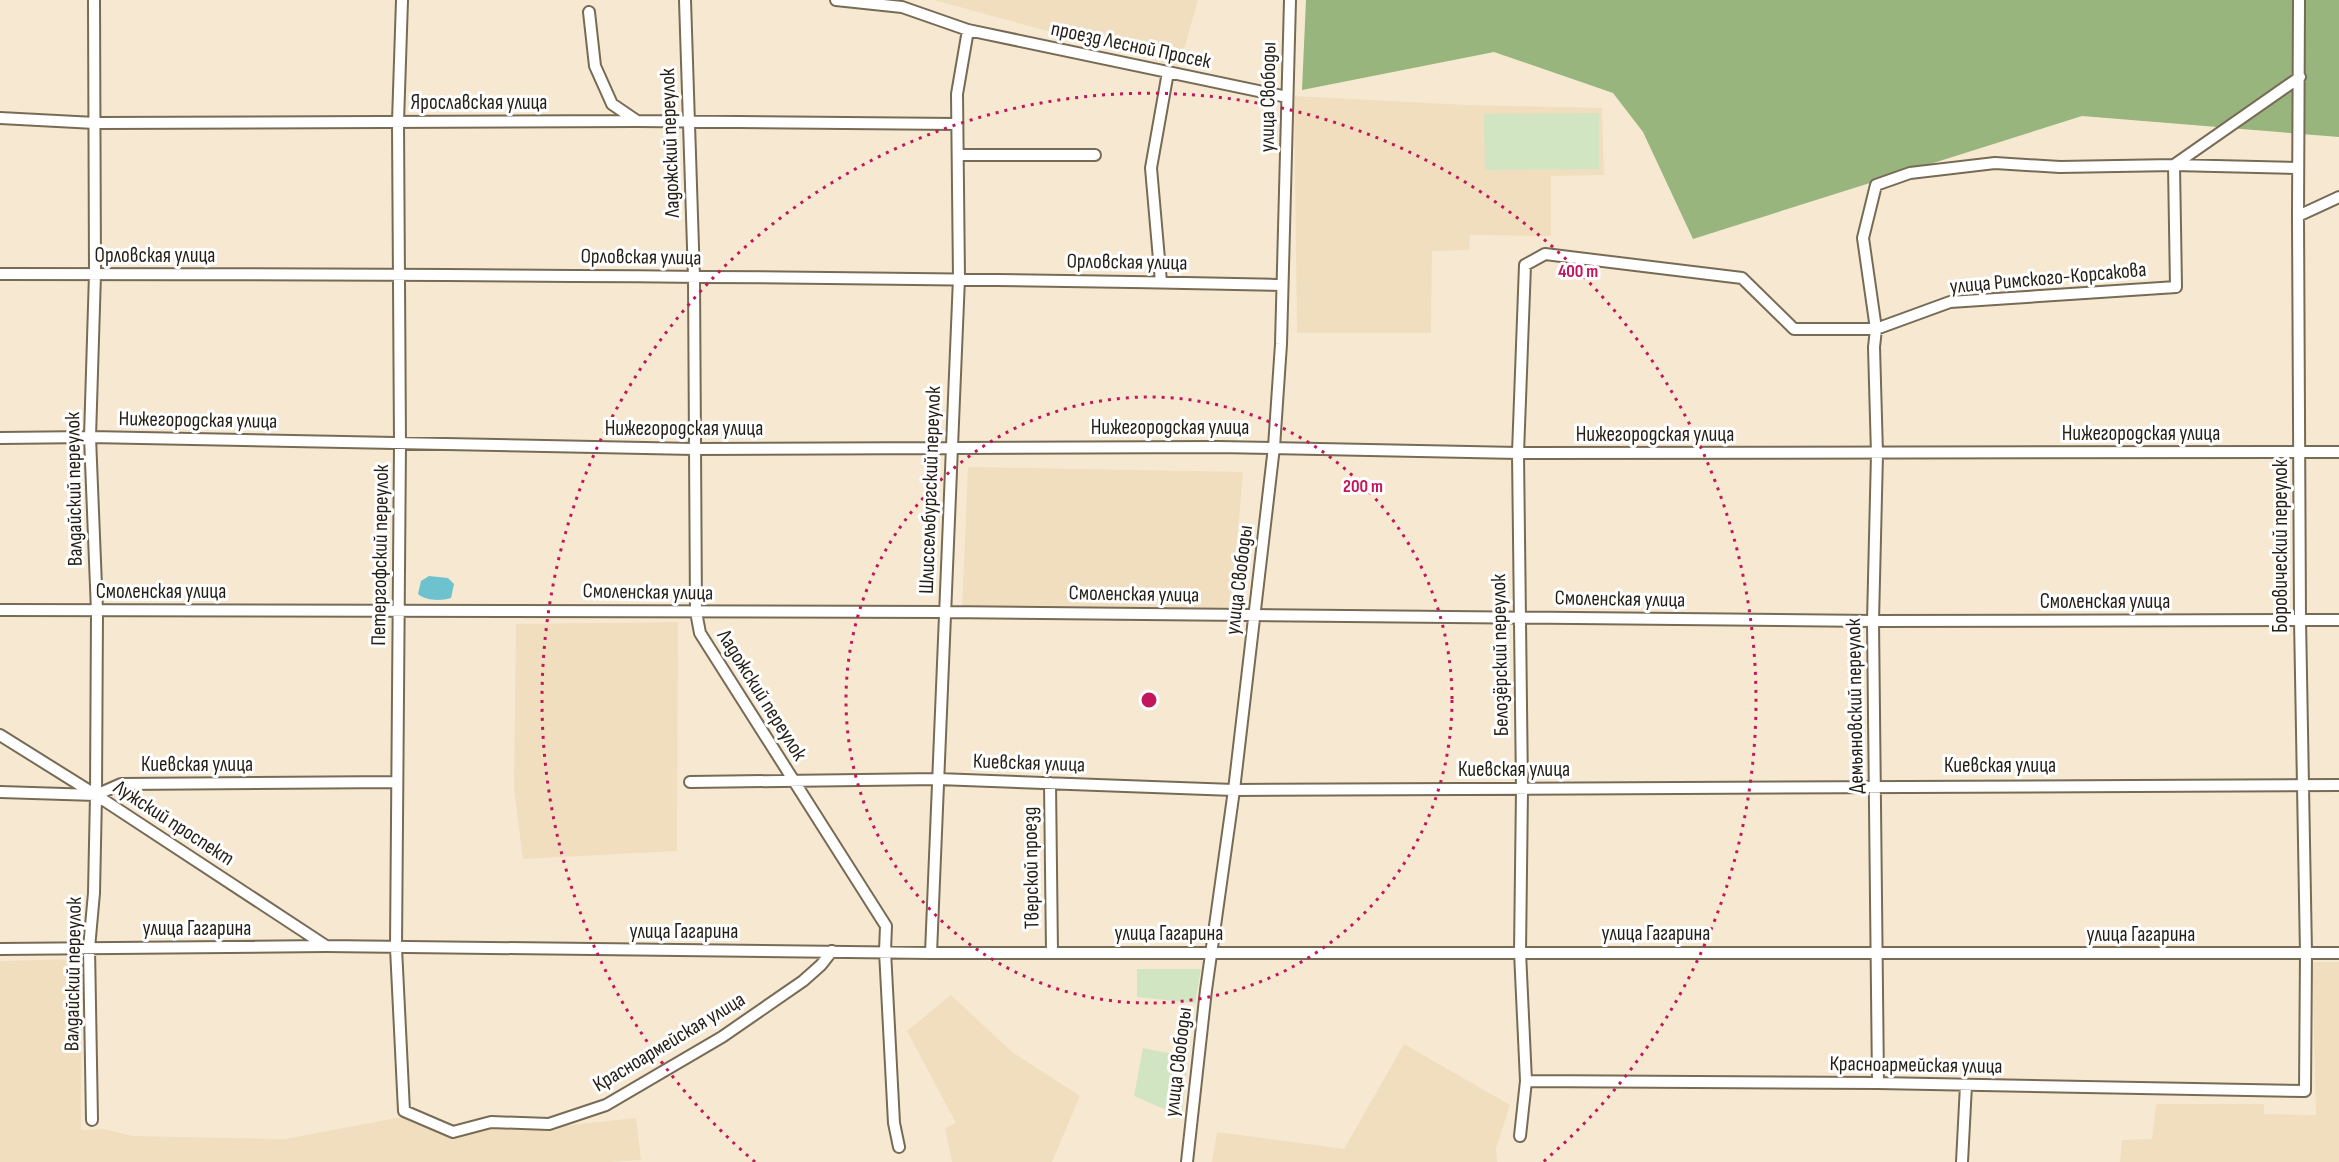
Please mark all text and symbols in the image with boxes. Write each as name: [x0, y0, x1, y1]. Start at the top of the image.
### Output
street label: проезд Лесной Просек: [1049, 16, 1213, 74]
street label: улица Свободы: [1255, 42, 1281, 152]
street label: Ладожский переулок: [655, 68, 685, 219]
street label: Ярославская улица: [411, 90, 547, 115]
street label: Орловская улица: [95, 243, 215, 268]
street label: Орловская улица: [580, 243, 702, 271]
street label: Орловская улица: [1066, 248, 1188, 276]
street label: улица Римского-Корсакова: [1949, 257, 2147, 299]
text: 400 m: [1558, 261, 1598, 282]
street label: Шлиссельбургский переулок: [914, 386, 946, 594]
street label: Нижегородская улица: [119, 406, 277, 434]
street label: Валдайский переулок: [60, 412, 88, 566]
street label: Нижегородская улица: [1091, 415, 1249, 440]
street label: Нижегородская улица: [605, 416, 763, 441]
street label: Нижегородская улица: [2062, 421, 2220, 446]
street label: Нижегородская улица: [1576, 422, 1734, 447]
street label: Боровический переулок: [2268, 459, 2293, 633]
street label: Петергофский переулок: [366, 464, 394, 646]
text: 200 m: [1343, 476, 1383, 497]
street label: улица Свободы: [1220, 524, 1258, 636]
street label: Белозёрский переулок: [1486, 574, 1514, 736]
street label: Смоленская улица: [582, 578, 714, 606]
street label: Смоленская улица: [96, 579, 226, 604]
street label: Смоленская улица: [1068, 580, 1200, 608]
street label: Смоленская улица: [1554, 585, 1686, 613]
street label: Смоленская улица: [2040, 589, 2170, 614]
street label: Демьяновский переулок: [1841, 618, 1869, 794]
street label: Ладожский переулок: [711, 624, 812, 765]
centre of rings: [1139, 690, 1159, 710]
street label: Киевская улица: [972, 749, 1086, 777]
street label: Киевская улица: [141, 752, 253, 777]
street label: Киевская улица: [1944, 753, 2056, 778]
street label: Киевская улица: [1458, 757, 1570, 782]
street label: Лужский проспект: [108, 774, 239, 871]
street label: Тверской проезд: [1017, 807, 1045, 929]
street label: Валдайский переулок: [59, 897, 87, 1051]
street label: улица Гагарина: [143, 916, 251, 941]
street label: улица Гагарина: [630, 919, 738, 944]
street label: улица Гагарина: [1115, 921, 1223, 946]
street label: улица Гагарина: [1602, 921, 1710, 946]
street label: улица Гагарина: [2087, 922, 2195, 947]
street label: Красноармейская улица: [588, 987, 750, 1097]
street label: улица Свободы: [1159, 1006, 1197, 1118]
street label: Красноармейская улица: [1829, 1051, 2003, 1079]

